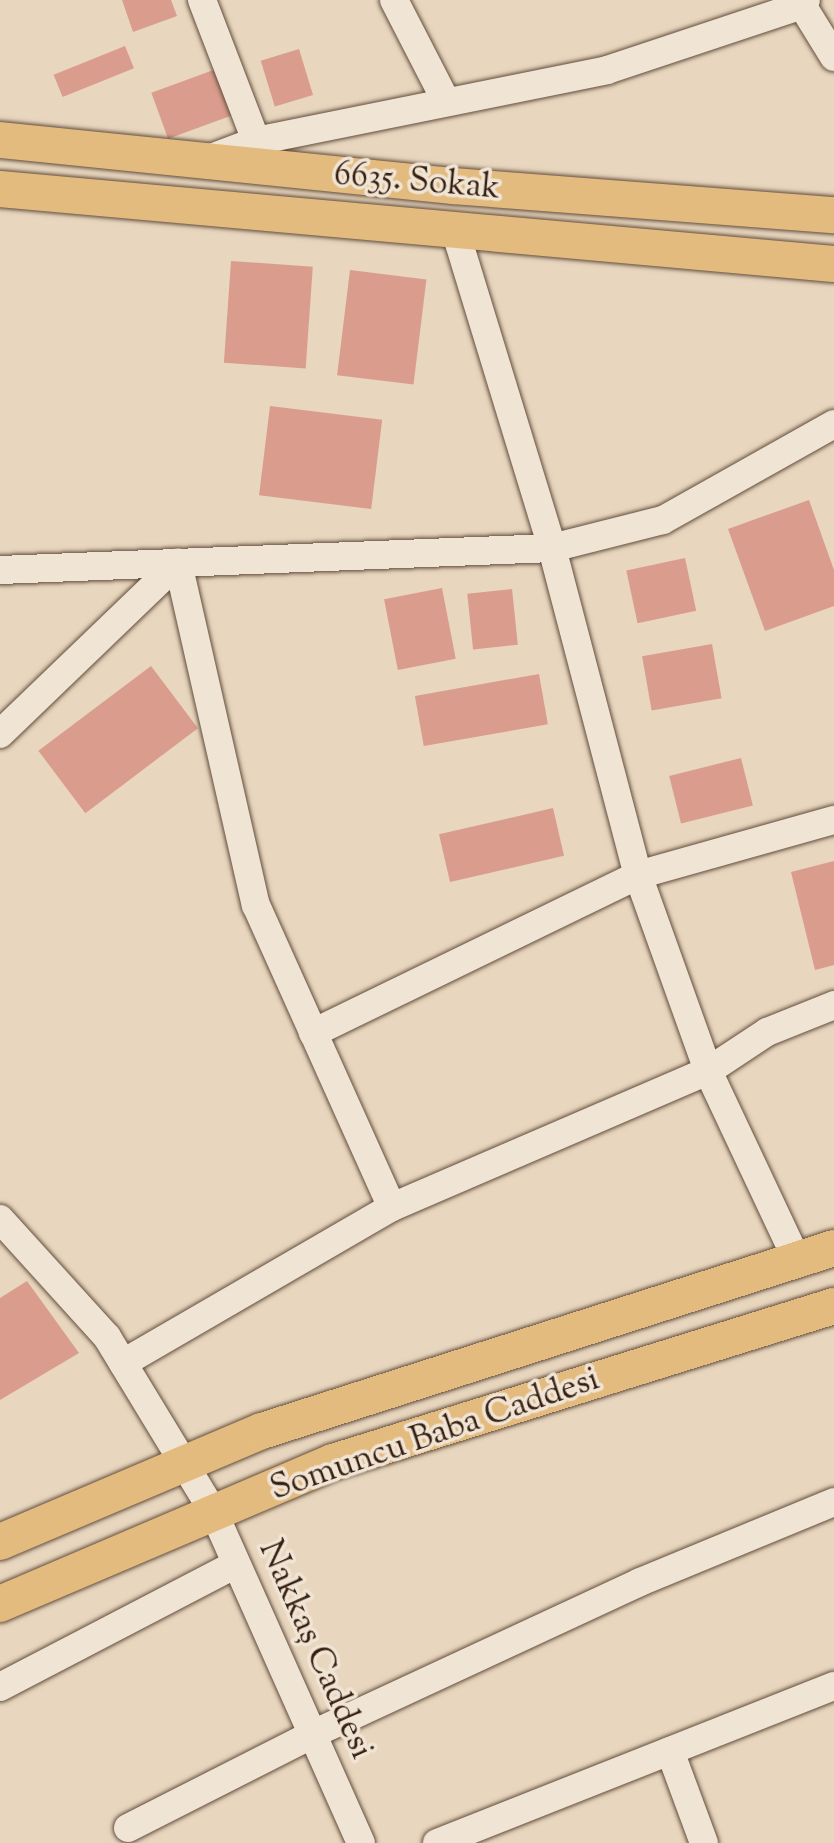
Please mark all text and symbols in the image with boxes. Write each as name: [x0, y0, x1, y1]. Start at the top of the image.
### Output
street label: 6635. Sokak: [332, 154, 502, 210]
street label: Somuncu Baba Caddesi: [265, 1360, 605, 1510]
street label: Nakkaş Caddesi: [249, 1534, 381, 1766]

